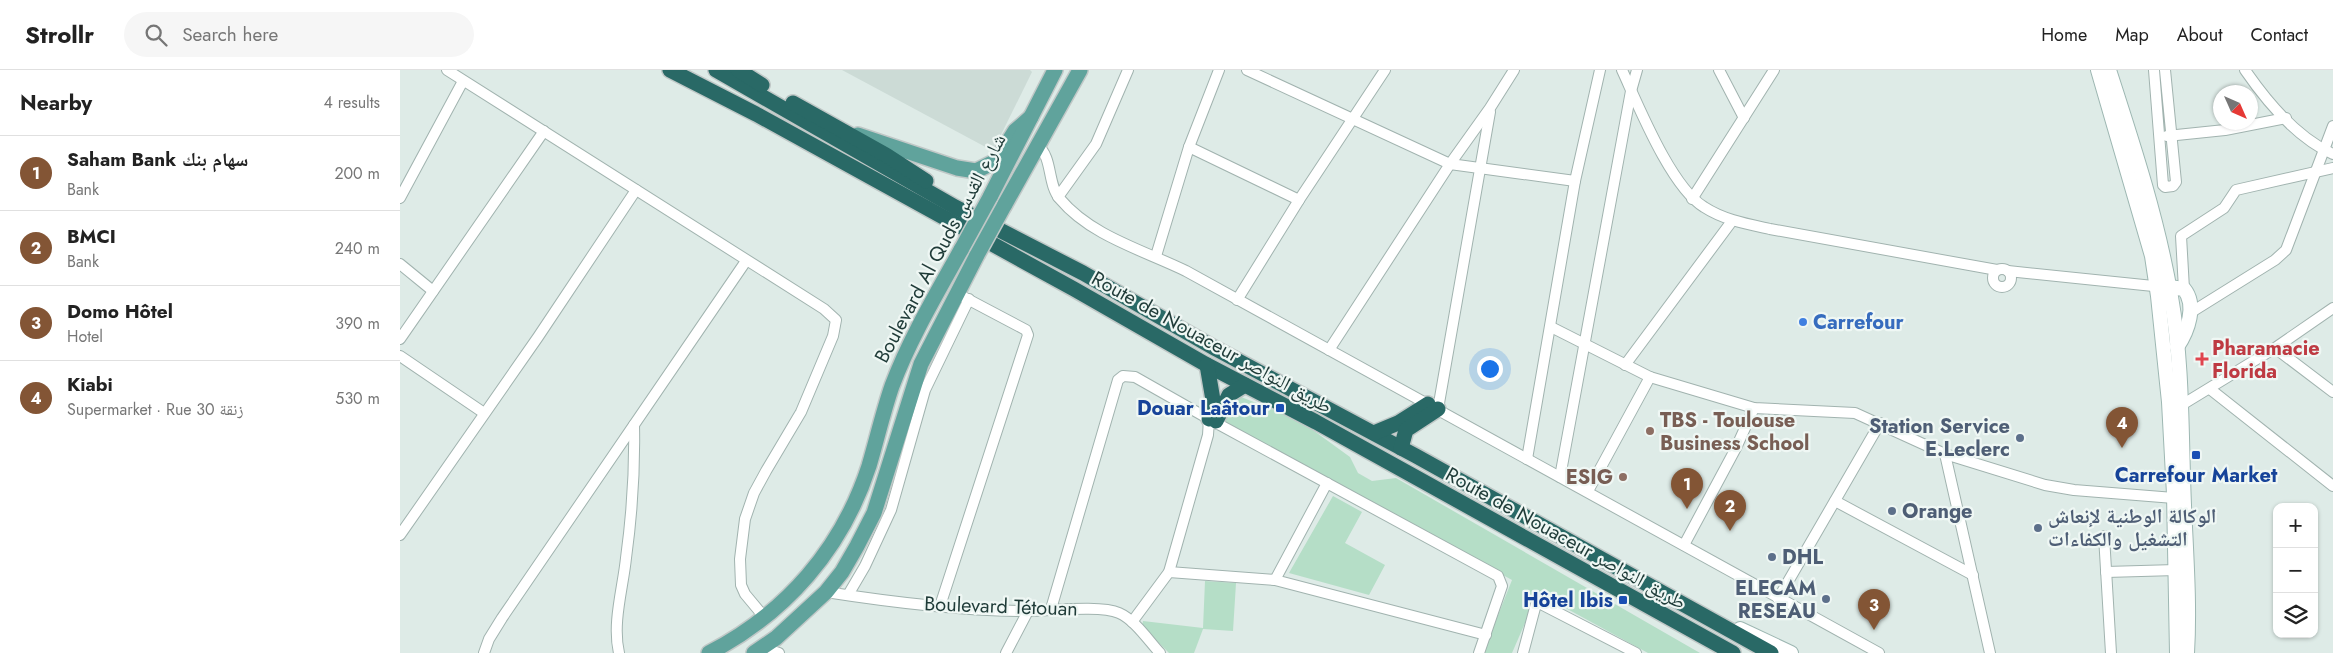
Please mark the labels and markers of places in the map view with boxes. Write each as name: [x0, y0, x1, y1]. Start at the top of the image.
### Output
place label: Carrefour: [1813, 308, 1905, 337]
marker: Carrefour: [1797, 316, 1809, 328]
place label: Pharamacie Florida: [2212, 334, 2320, 386]
marker: Pharamacie Florida: [2196, 353, 2208, 365]
place label: Douar Laâtour: [1137, 394, 1271, 423]
marker: Douar Laâtour: [1274, 402, 1286, 414]
place label: TBS - Toulouse Business School: [1660, 406, 1809, 458]
pin: 4: [2106, 407, 2138, 448]
place label: Station Service E.Leclerc: [1869, 412, 2010, 464]
marker: TBS - Toulouse Business School: [1644, 425, 1656, 437]
marker: Station Service E.Leclerc: [2014, 432, 2026, 444]
marker: Carrefour Market: [2190, 449, 2202, 461]
place label: Carrefour Market: [2115, 461, 2278, 490]
place label: ESIG: [1566, 463, 1613, 492]
pin: 1: [1671, 468, 1703, 509]
marker: ESIG: [1617, 471, 1629, 483]
pin: 2: [1714, 490, 1746, 531]
place label: Orange: [1902, 497, 1973, 526]
place label: الوكالة الوطنية لإنعاش التشغيل والكفاءات: [2048, 502, 2216, 554]
marker: Orange: [1886, 505, 1898, 517]
marker: الوكالة الوطنية لإنعاش التشغيل والكفاءات: [2032, 522, 2044, 534]
place label: DHL: [1782, 543, 1823, 572]
marker: DHL: [1766, 551, 1778, 563]
place label: ELECAM RESEAU: [1735, 574, 1816, 626]
place label: Hôtel Ibis: [1523, 586, 1613, 615]
pin: 3: [1858, 589, 1890, 630]
marker: ELECAM RESEAU: [1820, 593, 1832, 605]
marker: Hôtel Ibis: [1617, 594, 1629, 606]

